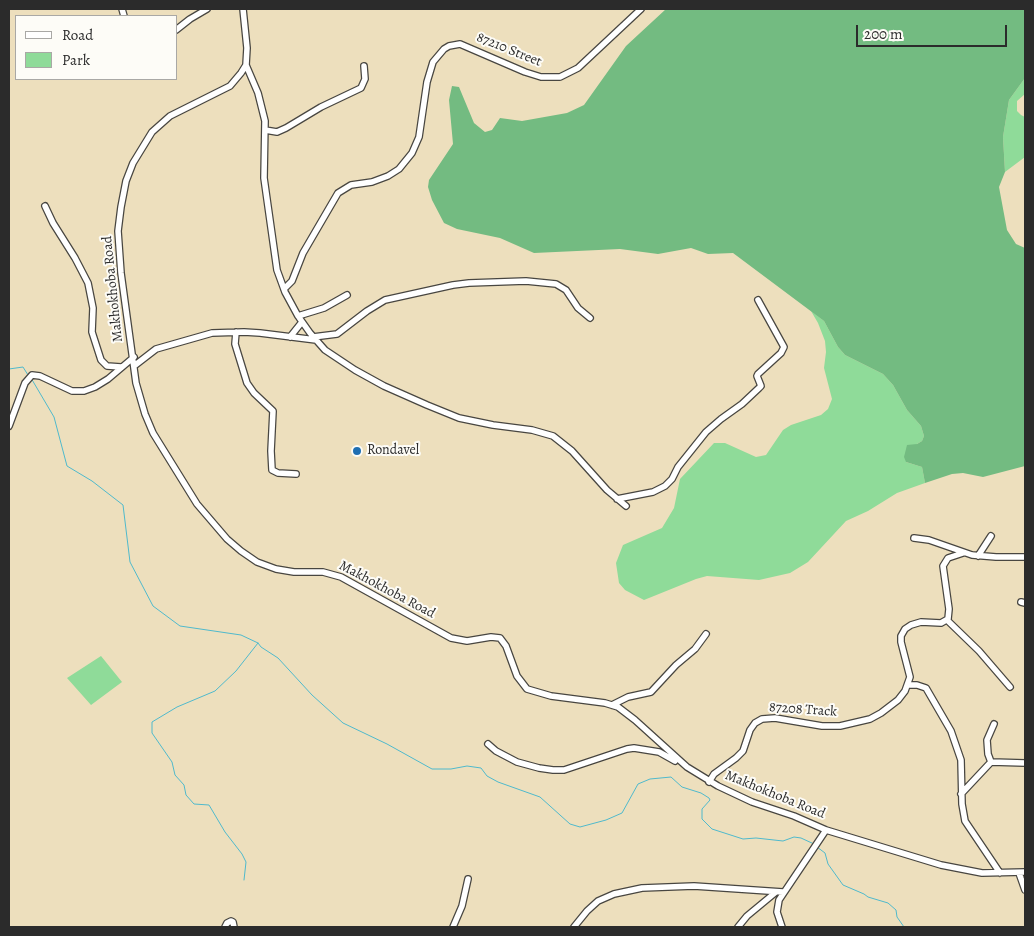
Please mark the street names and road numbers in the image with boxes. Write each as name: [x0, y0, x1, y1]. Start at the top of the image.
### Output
street label: 87210 Street: [474, 29, 544, 71]
street label: Makhokhoba Road: [99, 235, 127, 343]
street label: Makhokhoba Road: [336, 558, 438, 622]
street label: 87208 Track: [768, 699, 838, 721]
street label: Makhokhoba Road: [722, 767, 828, 823]

